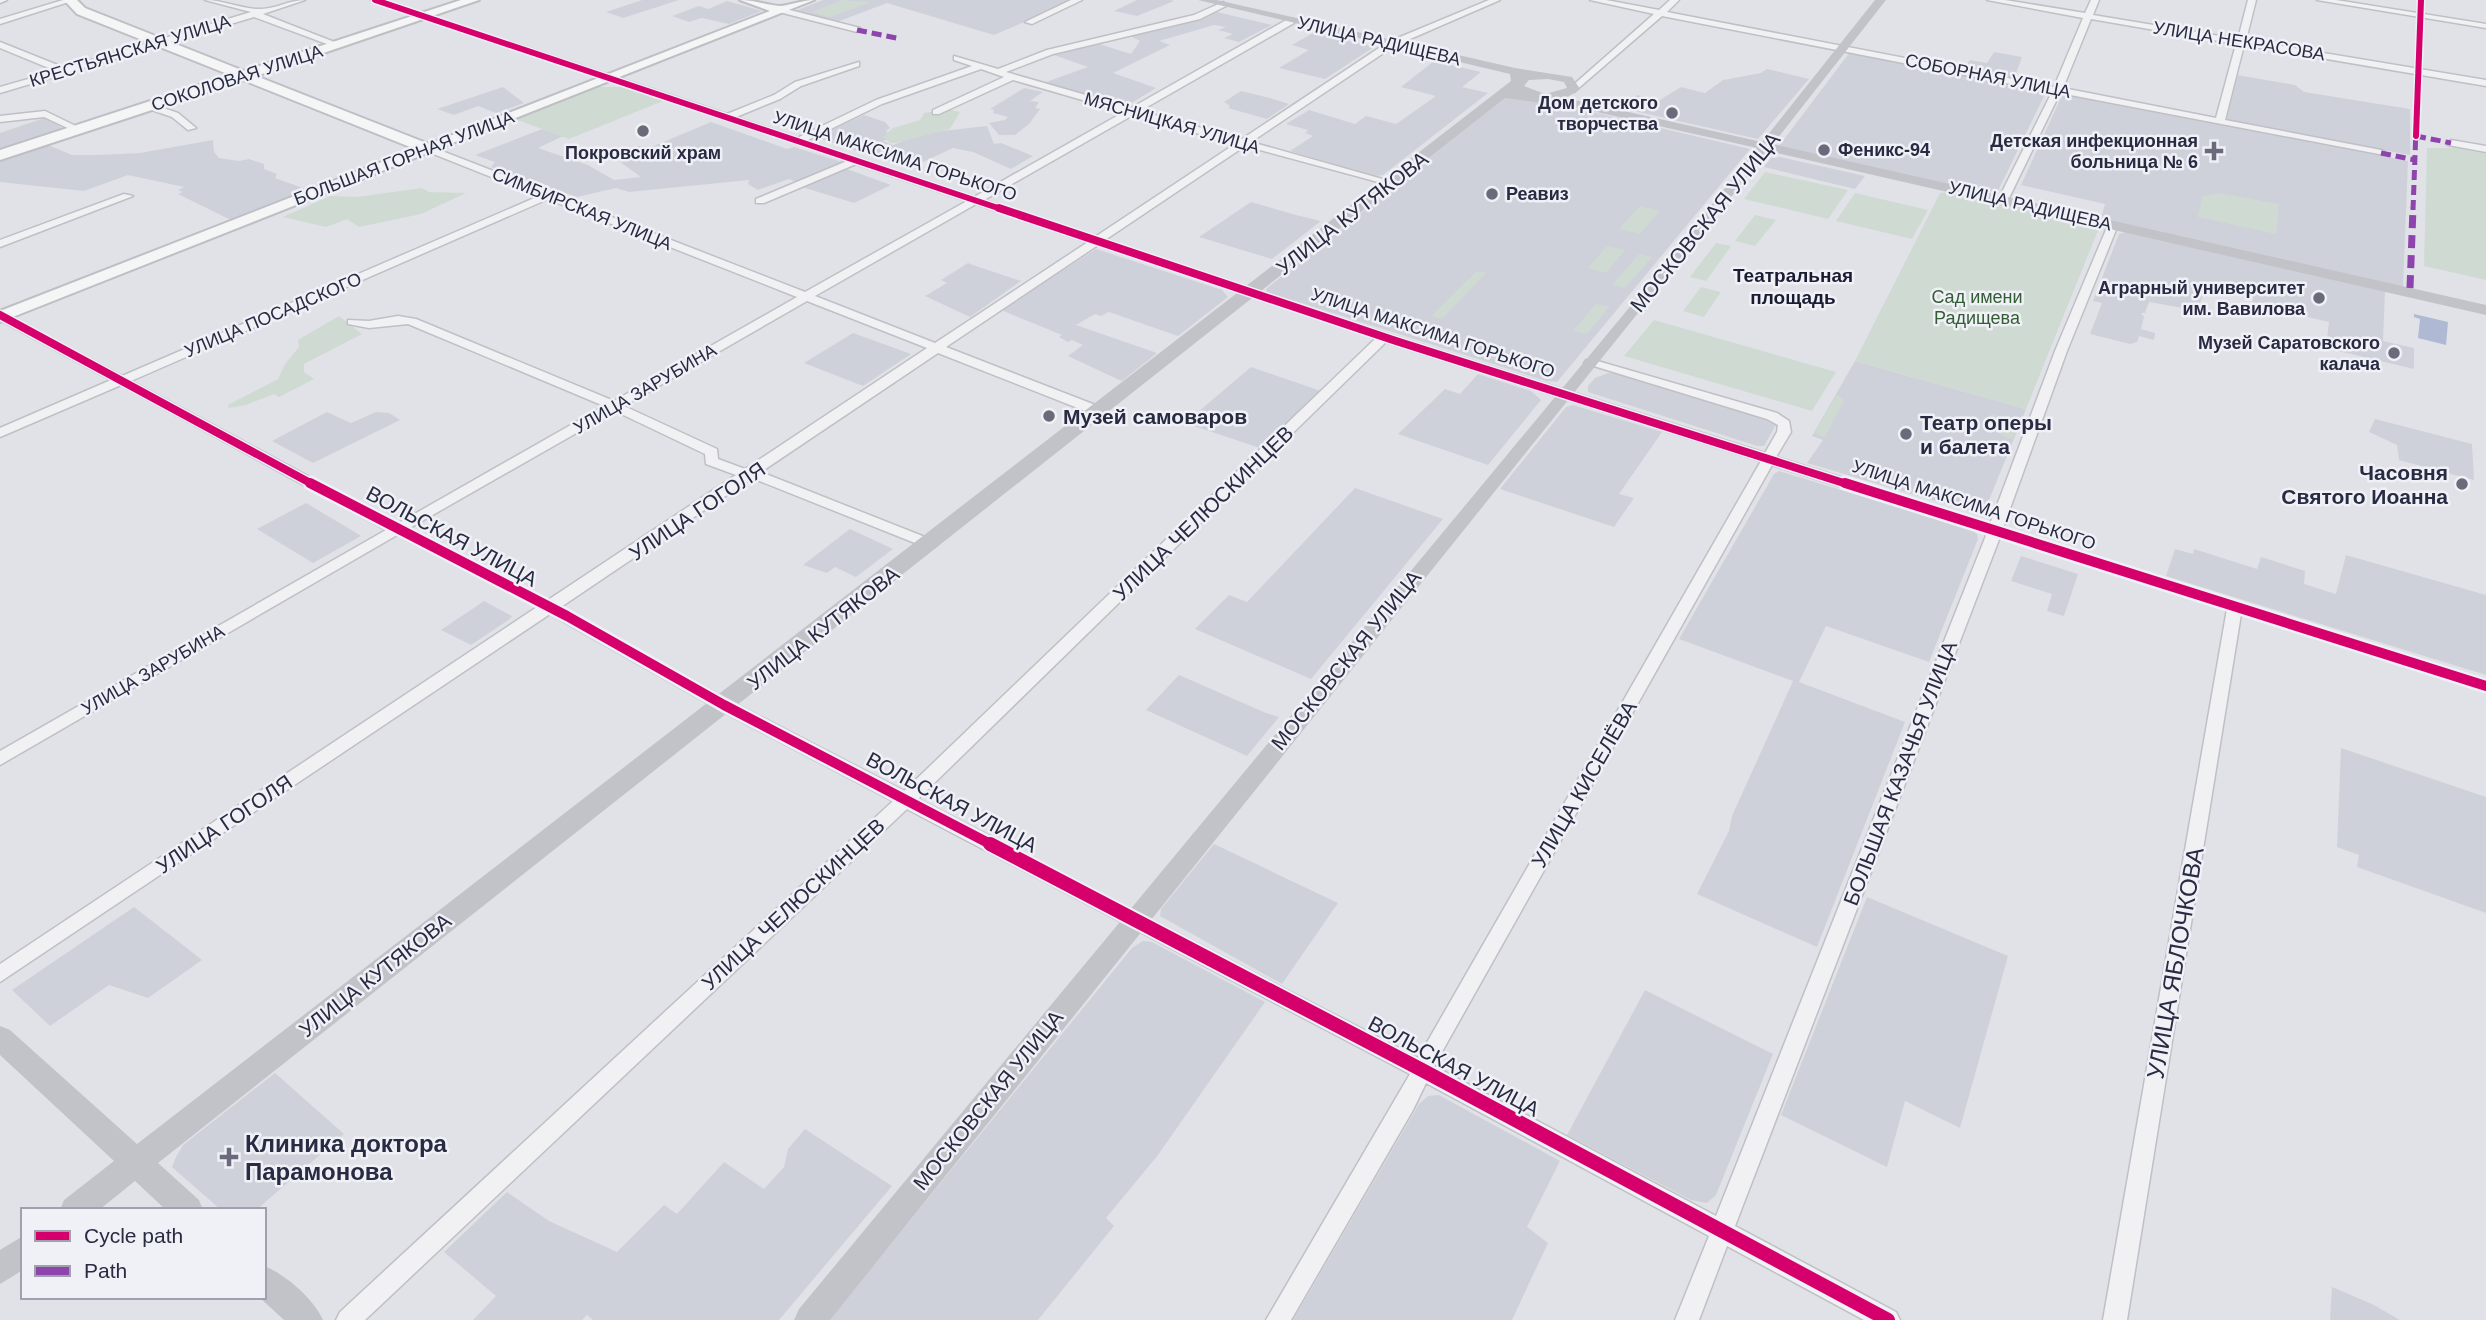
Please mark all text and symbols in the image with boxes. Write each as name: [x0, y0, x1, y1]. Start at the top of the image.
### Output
street label: КРЕСТЬЯНСКАЯ УЛИЦА: [27, 11, 233, 91]
street label: УЛИЦА РАДИЩЕВА: [1296, 13, 1462, 69]
street label: УЛИЦА НЕКРАСОВА: [2152, 18, 2326, 64]
street label: СОКОЛОВАЯ УЛИЦА: [149, 41, 325, 115]
street label: СОБОРНАЯ УЛИЦА: [1904, 50, 2072, 102]
street label: МЯСНИЦКАЯ УЛИЦА: [1082, 88, 1262, 158]
place label: Дом детского творчества: [1538, 93, 1659, 134]
marker: Дом детского творчества: [1664, 105, 1680, 121]
street label: БОЛЬШАЯ ГОРНАЯ УЛИЦА: [291, 107, 517, 209]
street label: УЛИЦА МАКСИМА ГОРЬКОГО: [771, 107, 1019, 205]
marker: Покровский храм: [635, 123, 651, 139]
street label: МОСКОВСКАЯ УЛИЦА: [1626, 128, 1784, 316]
place label: Детская инфекционная больница № 6: [1990, 131, 2198, 172]
place label: Феникс-94: [1838, 140, 1930, 160]
marker: Детская инфекционная больница № 6: [2204, 141, 2224, 161]
marker: Феникс-94: [1816, 142, 1832, 158]
place label: Покровский храм: [565, 143, 721, 163]
street label: УЛИЦА КУТЯКОВА: [1272, 147, 1432, 279]
street label: СИМБИРСКАЯ УЛИЦА: [489, 164, 675, 254]
street label: УЛИЦА РАДИЩЕВА: [1947, 178, 2113, 234]
place label: Реавиз: [1506, 184, 1569, 204]
marker: Реавиз: [1484, 186, 1500, 202]
district label: Театральная площадь: [1733, 265, 1853, 308]
street label: УЛИЦА ПОСАДСКОГО: [182, 269, 364, 361]
place label: Аграрный университет им. Вавилова: [2098, 278, 2306, 319]
street label: УЛИЦА МАКСИМА ГОРЬКОГО: [1309, 284, 1557, 382]
park label: Сад имени Радищева: [1931, 287, 2023, 328]
marker: Аграрный университет им. Вавилова: [2311, 290, 2327, 306]
place label: Музей Саратовского калача: [2198, 333, 2381, 374]
street label: УЛИЦА ЗАРУБИНА: [570, 340, 720, 438]
marker: Музей Саратовского калача: [2386, 345, 2402, 361]
place label: Музей самоваров: [1063, 405, 1247, 428]
marker: Музей самоваров: [1041, 408, 1057, 424]
place label: Театр оперы и балета: [1920, 411, 2052, 458]
street label: УЛИЦА ЧЕЛЮСКИНЦЕВ: [1108, 421, 1298, 605]
marker: Театр оперы и балета: [1898, 426, 1914, 442]
street label: УЛИЦА МАКСИМА ГОРЬКОГО: [1850, 456, 2098, 554]
street label: УЛИЦА ГОГОЛЯ: [625, 457, 769, 565]
place label: Часовня Святого Иоанна: [2281, 461, 2448, 508]
marker: Часовня Святого Иоанна: [2454, 476, 2470, 492]
street label: ВОЛЬСКАЯ УЛИЦА: [363, 481, 541, 591]
street label: УЛИЦА КУТЯКОВА: [743, 562, 903, 694]
street label: МОСКОВСКАЯ УЛИЦА: [1267, 566, 1425, 754]
street label: УЛИЦА ЗАРУБИНА: [78, 621, 228, 719]
street label: БОЛЬШАЯ КАЗАЧЬЯ УЛИЦА: [1839, 638, 1961, 908]
street label: УЛИЦА КИСЕЛЁВА: [1527, 697, 1641, 871]
street label: ВОЛЬСКАЯ УЛИЦА: [863, 747, 1041, 857]
street label: УЛИЦА ГОГОЛЯ: [152, 770, 296, 878]
street label: УЛИЦА ЧЕЛЮСКИНЦЕВ: [697, 813, 889, 995]
street label: УЛИЦА ЯБЛОЧКОВА: [2141, 845, 2209, 1081]
street label: УЛИЦА КУТЯКОВА: [295, 909, 455, 1041]
street label: МОСКОВСКАЯ УЛИЦА: [909, 1006, 1067, 1194]
street label: ВОЛЬСКАЯ УЛИЦА: [1365, 1011, 1543, 1121]
place label: Клиника доктора Парамонова: [245, 1130, 448, 1185]
marker: Клиника доктора Парамонова: [219, 1147, 239, 1167]
legend: [21, 1208, 266, 1299]
text: Cycle path: [84, 1224, 183, 1247]
text: Path: [84, 1259, 127, 1282]

